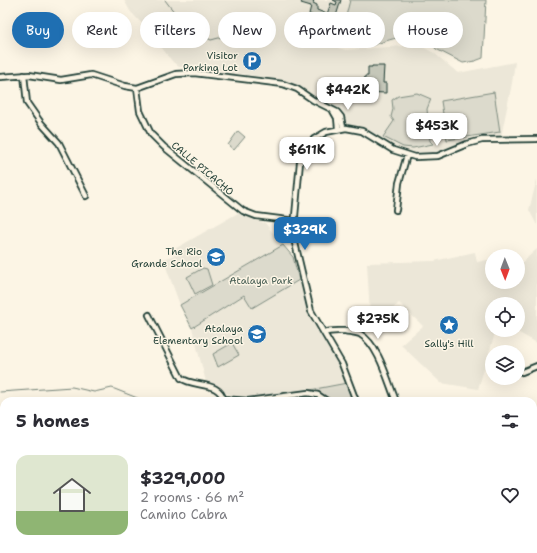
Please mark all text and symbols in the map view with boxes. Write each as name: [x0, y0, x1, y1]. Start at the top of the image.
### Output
chip: Buy: [12, 12, 64, 48]
chip: Rent: [72, 12, 132, 48]
chip: Filters: [140, 12, 210, 48]
chip: New: [218, 12, 276, 48]
chip: Apartment: [284, 12, 385, 48]
chip: House: [393, 12, 463, 48]
place label: Visitor Parking Lot: [183, 49, 238, 74]
parking icon: Visitor Parking Lot: [241, 50, 263, 72]
pin: $442K: [320, 77, 376, 111]
text: $442K: [326, 81, 370, 98]
pin: $453K: [409, 113, 465, 147]
text: $453K: [415, 117, 459, 134]
pin: $611K: [279, 137, 335, 171]
street label: CALLE PICACHO: [169, 138, 237, 198]
text: $611K: [288, 141, 326, 158]
pin: $329K: [277, 217, 333, 251]
text: $329K: [283, 221, 327, 238]
place label: The Rio Grande School: [131, 245, 202, 270]
school or university icon: The Rio Grande School: [205, 246, 227, 268]
north arrow: [485, 249, 525, 289]
map controls: [485, 249, 525, 385]
park label: Atalaya Park: [229, 274, 293, 287]
button: locate: [485, 297, 525, 337]
pin: $275K: [350, 306, 406, 340]
text: $275K: [357, 310, 399, 327]
place icon: Sally's Hill: [438, 314, 460, 336]
place label: Atalaya Elementary School: [153, 322, 244, 347]
school or university icon: Atalaya Elementary School: [246, 323, 268, 345]
place label: Sally's Hill: [425, 337, 473, 350]
button: layers: [485, 345, 525, 385]
text: 5 homes: [16, 410, 89, 432]
icon: filters: [499, 410, 521, 432]
text: $329,000: [140, 467, 225, 489]
icon: home: [48, 471, 96, 519]
icon: heart: [499, 484, 521, 506]
text: 2 rooms · 66 m²: [140, 489, 244, 506]
text: Camino Cabra: [140, 506, 227, 523]

